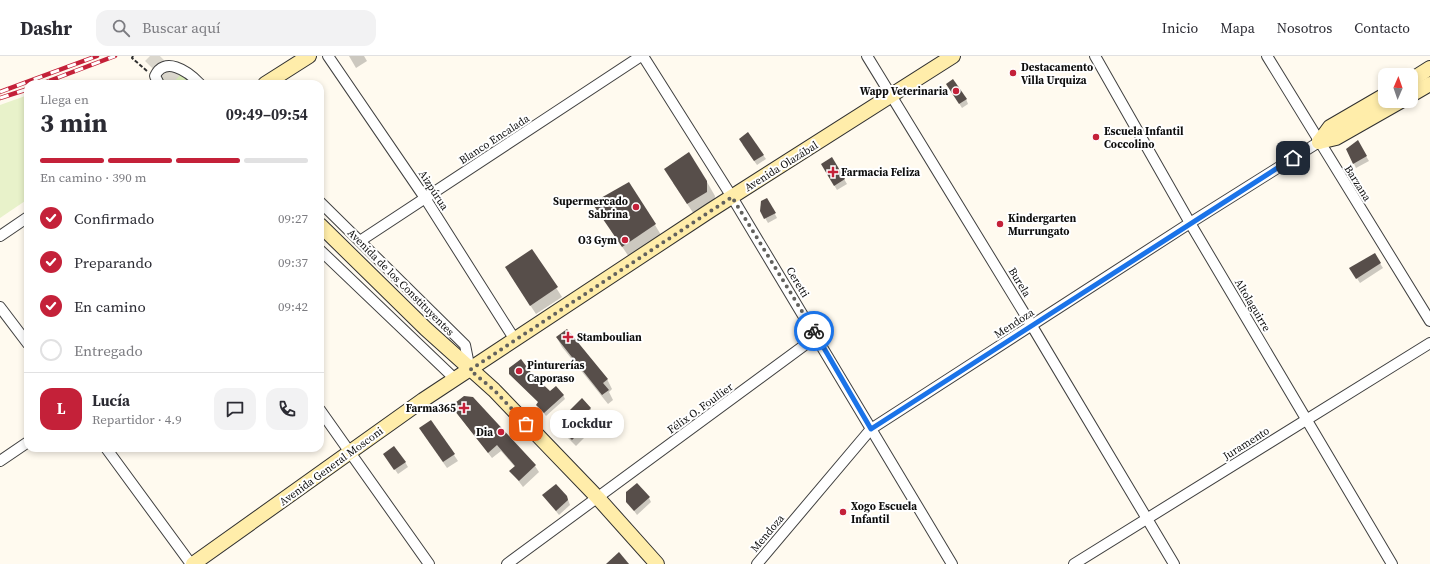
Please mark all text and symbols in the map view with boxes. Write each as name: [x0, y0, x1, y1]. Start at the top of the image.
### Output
search box: [96, 10, 376, 46]
text: Dashr: [20, 15, 72, 41]
icon: search: [110, 17, 132, 39]
text: Buscar aquí: [142, 17, 220, 38]
text: Inicio: [1162, 18, 1198, 38]
text: Mapa: [1220, 18, 1255, 38]
text: Nosotros: [1277, 18, 1332, 38]
text: Contacto: [1354, 18, 1410, 38]
place label: Destacamento Villa Urquiza: [1021, 60, 1093, 88]
marker: Destacamento Villa Urquiza: [1008, 68, 1018, 78]
north arrow: [1378, 68, 1418, 108]
map controls: [1378, 68, 1418, 108]
place label: Wapp Veterinaria: [860, 84, 948, 99]
marker: Wapp Veterinaria: [951, 86, 961, 96]
text: Llega en: [40, 91, 89, 108]
text: 09:49–09:54: [226, 104, 308, 125]
text: 3 min: [40, 105, 107, 141]
street label: Blanco Encalada: [456, 111, 533, 168]
place label: Escuela Infantil Coccolino: [1104, 124, 1184, 152]
marker: Escuela Infantil Coccolino: [1091, 132, 1101, 142]
street label: Avenida Olazábal: [742, 138, 821, 195]
pin: [1276, 141, 1310, 175]
icon: home: [1282, 147, 1304, 169]
street label: Barzana: [1341, 162, 1375, 205]
place label: Farmacia Feliza: [841, 165, 920, 180]
street label: Aizpúrua: [415, 167, 452, 214]
marker: Farmacia Feliza: [828, 167, 838, 177]
text: En camino · 390 m: [40, 169, 146, 186]
place label: Supermercado Sabrina: [553, 194, 628, 222]
marker: Supermercado Sabrina: [631, 202, 641, 212]
icon: check: [40, 207, 62, 229]
text: Confirmado: [74, 208, 154, 229]
text: 09:27: [278, 210, 308, 227]
place label: Kindergarten Murrungato: [1008, 211, 1077, 239]
marker: Kindergarten Murrungato: [995, 219, 1005, 229]
street label: Avenida de los Constituyentes: [344, 226, 458, 339]
place label: O3 Gym: [578, 233, 617, 248]
marker: O3 Gym: [620, 235, 630, 245]
icon: check: [40, 251, 62, 273]
text: Preparando: [74, 252, 152, 273]
text: 09:37: [278, 254, 308, 271]
street label: Ceretti: [783, 264, 813, 300]
street label: Burela: [1005, 265, 1034, 300]
street label: Altolaguirre: [1231, 276, 1274, 335]
icon: check: [40, 295, 62, 317]
text: En camino: [74, 296, 146, 317]
text: 09:42: [278, 298, 308, 315]
street label: Mendoza: [991, 305, 1038, 342]
courier: [794, 311, 834, 351]
icon: bike: [803, 320, 825, 342]
place label: Stamboulian: [577, 330, 642, 345]
marker: Stamboulian: [562, 331, 574, 343]
text: Entregado: [74, 340, 143, 361]
place label: Pinturerías Caporaso: [527, 358, 585, 386]
marker: Pinturerías Caporaso: [514, 366, 524, 376]
street label: Félix O. Foullier: [664, 379, 736, 437]
button: chat: [214, 388, 256, 430]
button: phone: [266, 388, 308, 430]
text: Lucía: [92, 390, 130, 411]
text: L: [57, 398, 65, 419]
place label: Farma365: [406, 401, 456, 416]
marker: Farma365: [459, 403, 469, 413]
pin: [509, 407, 543, 441]
callout: Lockdur: [550, 410, 624, 438]
text: Repartidor · 4.9: [92, 411, 182, 428]
icon: bag: [515, 413, 537, 435]
text: Lockdur: [562, 415, 612, 432]
street label: Juramento: [1219, 423, 1272, 464]
street label: Avenida General Mosconi: [276, 424, 386, 509]
place label: Dia: [476, 425, 493, 440]
marker: Dia: [496, 427, 506, 437]
place label: Xogo Escuela Infantil: [851, 499, 917, 527]
marker: Xogo Escuela Infantil: [838, 507, 848, 517]
street label: Mendoza: [747, 511, 788, 555]

